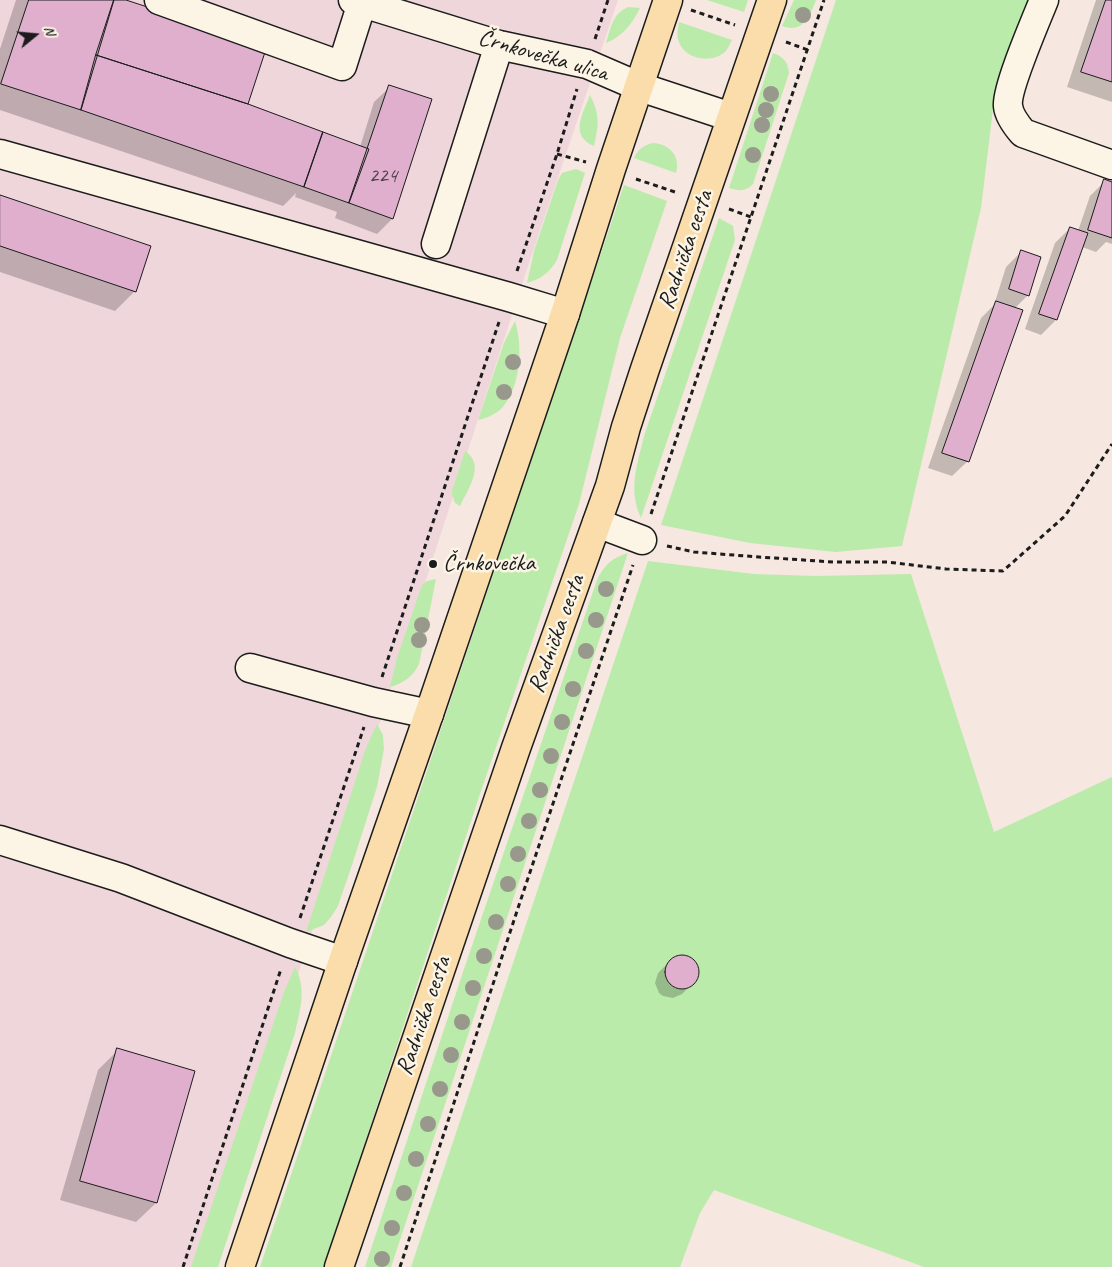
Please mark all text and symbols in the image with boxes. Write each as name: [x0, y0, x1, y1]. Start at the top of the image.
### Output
north arrow: [10, 10, 60, 60]
text: N: [40, 24, 59, 37]
street label: Črnkovečka ulica: [475, 24, 611, 88]
house number: 224: [369, 163, 397, 189]
street label: Radnička cesta: [652, 187, 720, 313]
place label: Črnkovečka: [443, 550, 535, 578]
marker: Črnkovečka: [427, 558, 439, 570]
street label: Radnička cesta: [522, 571, 592, 697]
street label: Radnička cesta: [390, 953, 458, 1079]

